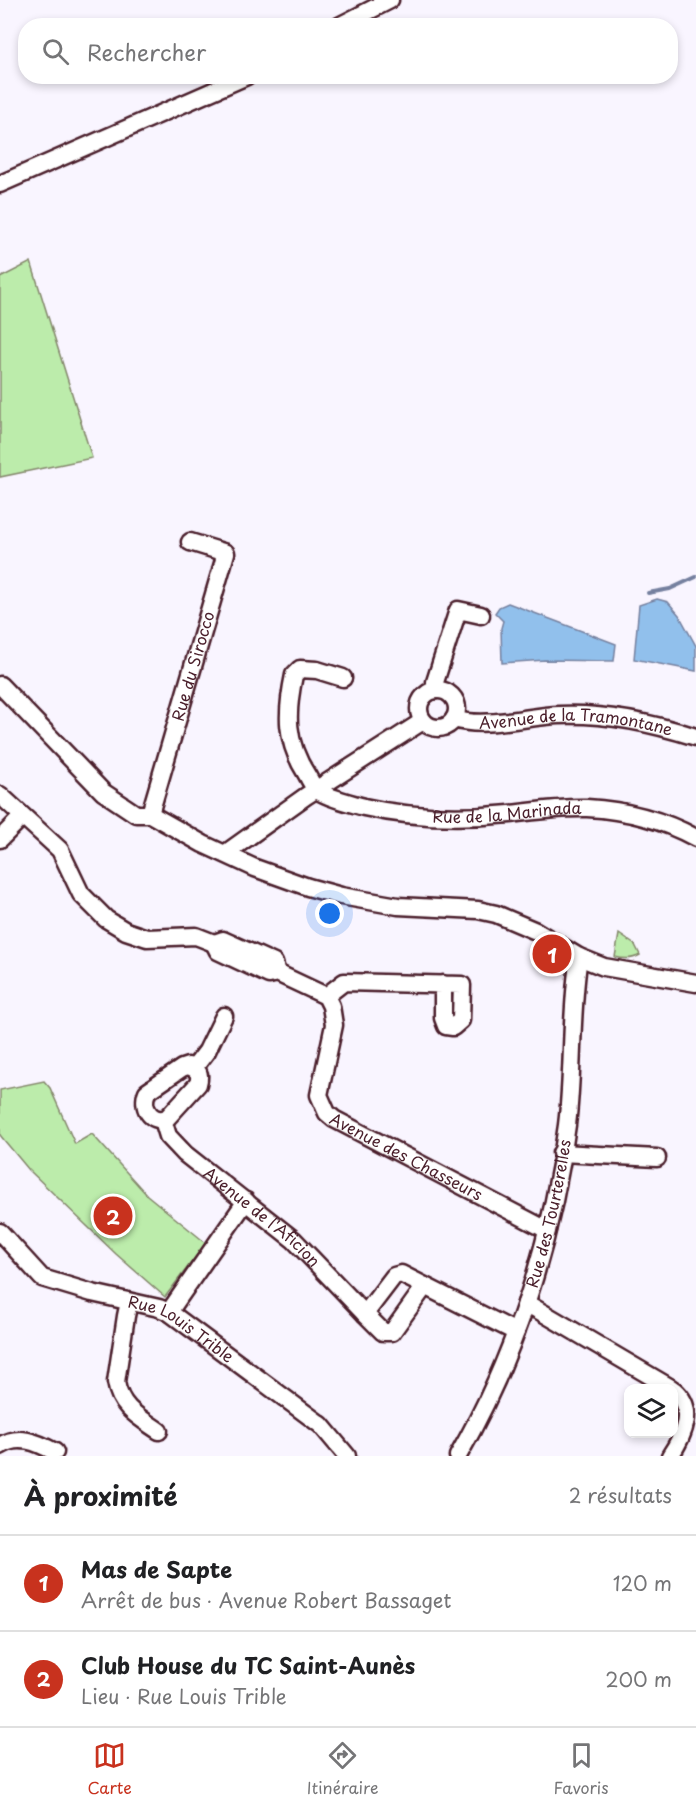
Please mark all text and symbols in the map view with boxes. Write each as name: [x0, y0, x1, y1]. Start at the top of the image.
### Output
search box: [18, 18, 678, 84]
icon: search: [39, 35, 72, 68]
text: Rechercher: [87, 35, 206, 68]
street label: Rue du Sirocco: [165, 608, 220, 724]
street label: Avenue de la Tramontane: [479, 702, 676, 741]
street label: Rue de la Marinada: [432, 795, 582, 828]
your location: [315, 899, 344, 928]
pin: 1: [532, 932, 572, 976]
street label: Avenue des Chasseurs: [326, 1106, 487, 1205]
street label: Rue des Tourterelles: [519, 1138, 576, 1291]
street label: Avenue de l'Aficion: [199, 1160, 326, 1272]
pin: 2: [94, 1194, 132, 1238]
street label: Rue Louis Trible: [126, 1288, 240, 1368]
map controls: [624, 1384, 678, 1438]
button: layers: [624, 1384, 678, 1438]
text: À proximité: [24, 1476, 178, 1515]
text: 2 résultats: [569, 1480, 672, 1510]
text: Mas de Sapte: [81, 1552, 232, 1585]
text: 1: [39, 1568, 48, 1598]
text: 120 m: [613, 1568, 672, 1598]
text: Arrêt de bus · Avenue Robert Bassaget: [81, 1585, 452, 1615]
text: Club House du TC Saint-Aunès: [81, 1648, 415, 1681]
text: 2: [36, 1664, 51, 1694]
text: 200 m: [605, 1664, 672, 1694]
text: Lieu · Rue Louis Trible: [81, 1681, 287, 1711]
tab: Carte: [87, 1739, 132, 1799]
tab: Itinéraire: [307, 1739, 379, 1799]
tab: Favoris: [554, 1739, 609, 1799]

